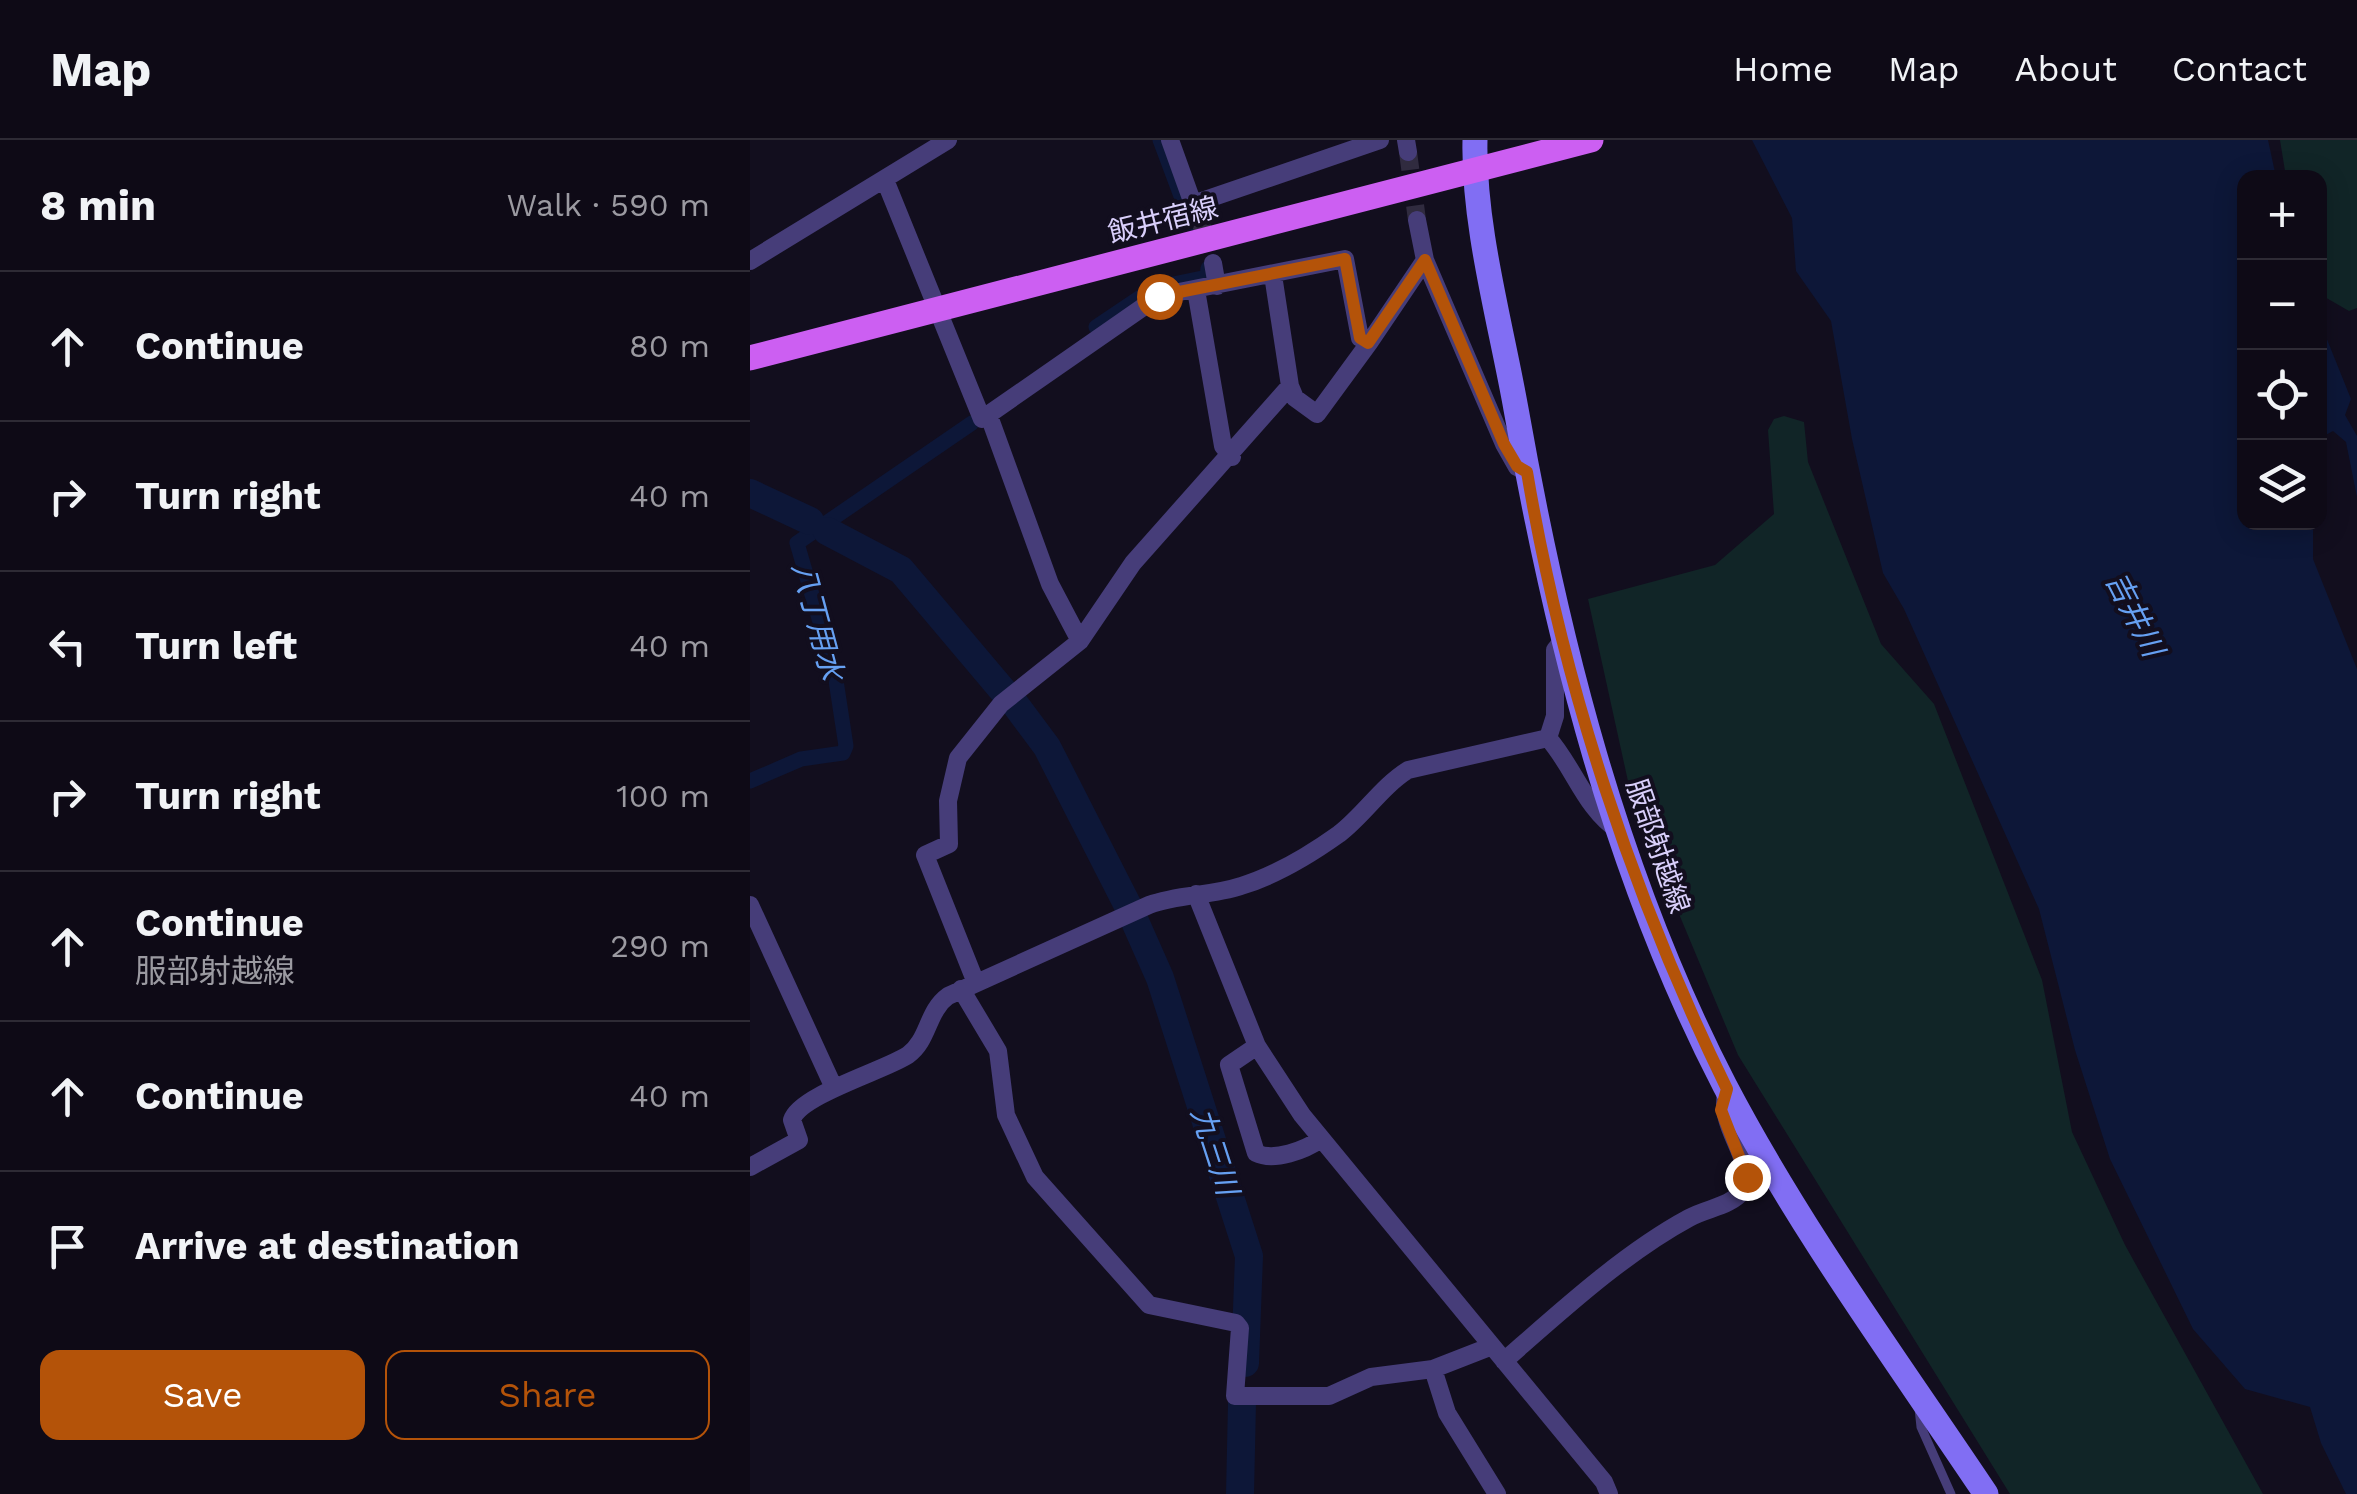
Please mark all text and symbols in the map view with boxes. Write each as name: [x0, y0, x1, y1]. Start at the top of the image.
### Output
text: Map: [50, 41, 151, 98]
text: Home: [1733, 48, 1833, 90]
text: Map: [1888, 48, 1960, 90]
text: About: [2015, 48, 2117, 90]
text: Contact: [2172, 48, 2307, 90]
map controls: [2237, 170, 2327, 530]
button: +: [2237, 170, 2327, 260]
text: 8 min: [40, 181, 156, 230]
text: Walk · 590 m: [506, 186, 710, 224]
street label: 飯井宿線: [1105, 190, 1221, 250]
button: −: [2237, 260, 2327, 350]
route start: [1137, 274, 1183, 320]
icon: ahead: [40, 319, 95, 374]
text: Continue: [135, 324, 304, 368]
text: 80 m: [629, 327, 710, 365]
button: locate: [2237, 350, 2327, 440]
button: layers: [2237, 440, 2327, 530]
icon: right: [40, 469, 95, 524]
text: Turn right: [135, 474, 321, 518]
text: 40 m: [629, 477, 710, 515]
water label: 八丁用水: [786, 559, 851, 686]
water label: 吉井川: [2099, 566, 2172, 665]
icon: left: [40, 619, 95, 674]
text: Turn left: [135, 624, 297, 668]
text: 40 m: [629, 627, 710, 665]
icon: right: [40, 769, 95, 824]
text: Turn right: [135, 774, 321, 818]
street label: 服部射越線: [1620, 774, 1696, 918]
text: 100 m: [616, 777, 710, 815]
text: Continue: [135, 901, 304, 945]
icon: ahead: [40, 919, 95, 974]
text: 290 m: [610, 927, 710, 965]
text: 服部射越線: [135, 952, 295, 990]
icon: ahead: [40, 1069, 95, 1124]
text: Continue: [135, 1074, 304, 1118]
text: 40 m: [629, 1077, 710, 1115]
water label: 九三川: [1184, 1103, 1246, 1202]
route end: [1725, 1155, 1771, 1201]
icon: arrive: [40, 1219, 95, 1274]
text: Arrive at destination: [135, 1224, 520, 1268]
button: Save: [40, 1350, 365, 1440]
button: Share: [385, 1350, 710, 1440]

